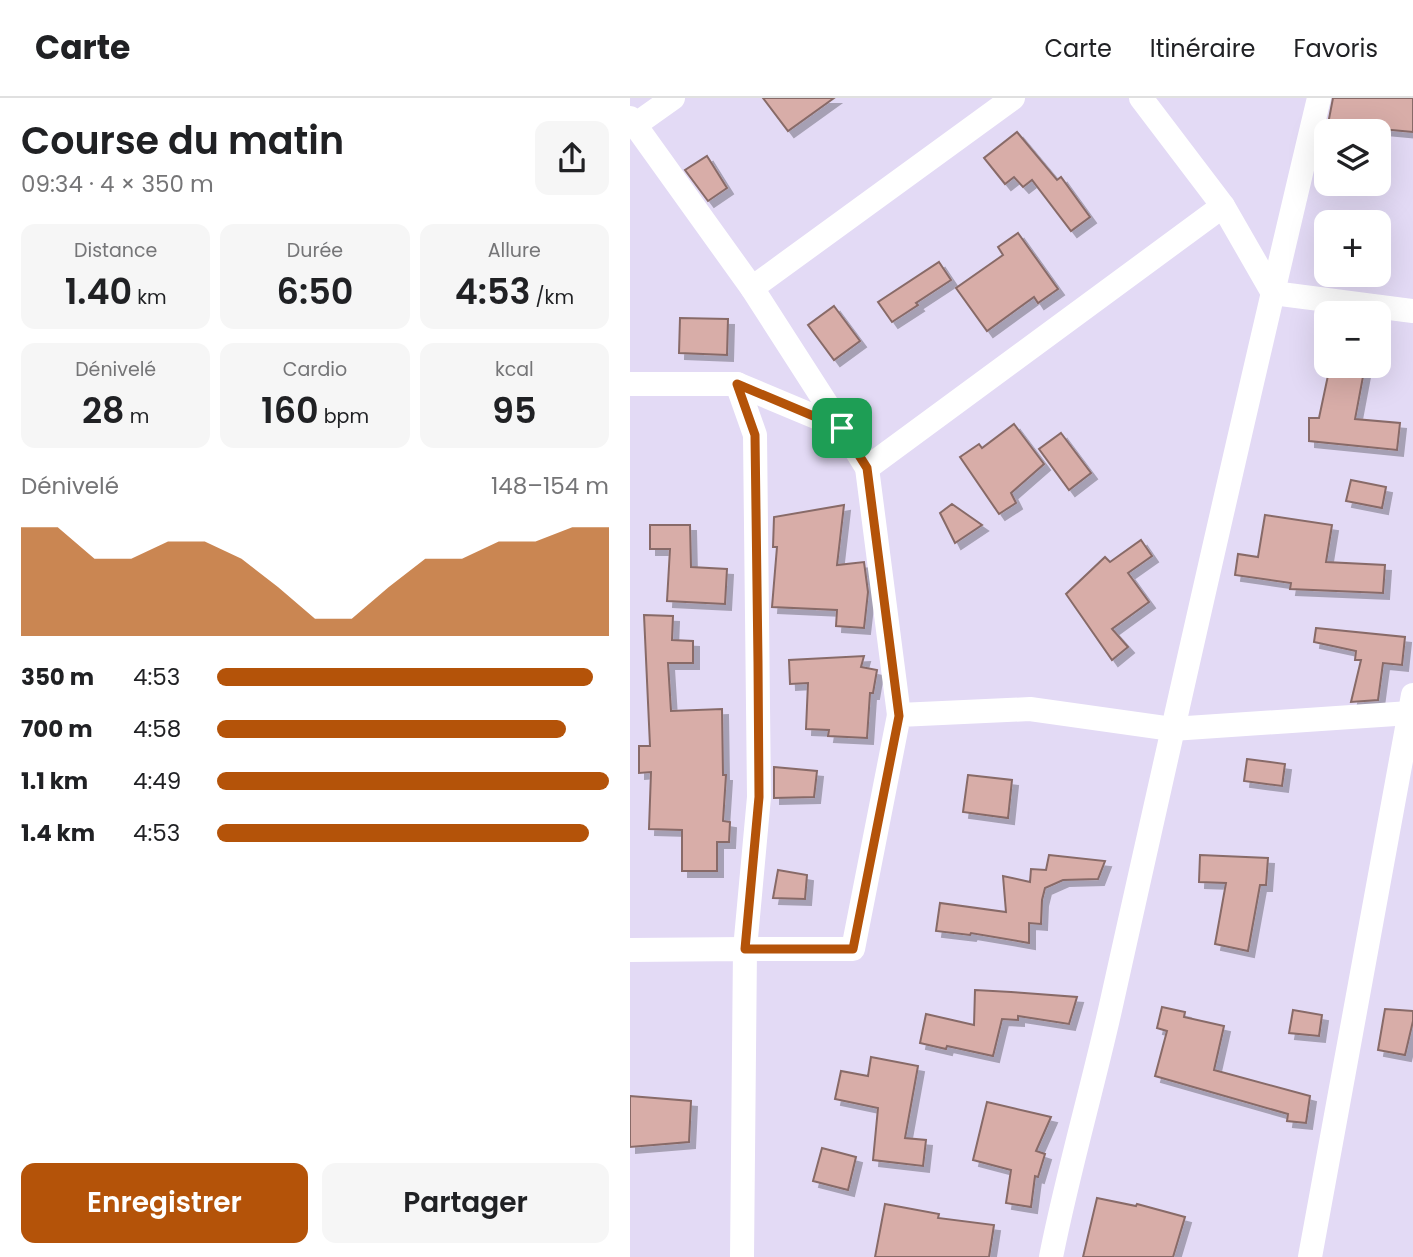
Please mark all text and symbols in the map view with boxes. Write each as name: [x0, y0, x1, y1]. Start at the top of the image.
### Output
text: Carte: [35, 24, 130, 71]
text: Carte: [1044, 32, 1112, 65]
text: Itinéraire: [1150, 32, 1255, 65]
text: Favoris: [1293, 32, 1378, 65]
text: Course du matin: [21, 114, 344, 167]
map controls: [1314, 119, 1391, 378]
button: layers: [1314, 119, 1391, 196]
button: share: [535, 121, 609, 195]
text: 09:34 · 4 × 350 m: [21, 168, 214, 200]
button: +: [1314, 210, 1391, 287]
text: Distance: [74, 237, 157, 264]
text: Durée: [287, 237, 343, 264]
text: Allure: [488, 237, 541, 264]
text: 1.40: [65, 267, 132, 316]
text: 6:50: [277, 267, 353, 316]
text: 4:53: [455, 267, 531, 316]
text: km: [132, 284, 167, 311]
text: /km: [531, 284, 574, 311]
button: −: [1314, 301, 1391, 378]
text: Dénivelé: [75, 356, 156, 383]
text: Cardio: [283, 356, 347, 383]
text: kcal: [495, 356, 534, 383]
text: 28: [82, 386, 125, 435]
text: 160: [261, 386, 319, 435]
text: 95: [492, 386, 537, 435]
pin: [812, 398, 872, 458]
text: m: [125, 403, 149, 430]
text: bpm: [319, 403, 369, 430]
icon: arrive: [823, 409, 861, 447]
text: Dénivelé: [21, 470, 119, 502]
text: 148–154 m: [491, 470, 609, 502]
text: 350 m: [21, 661, 94, 693]
text: 4:53: [133, 661, 180, 693]
text: 700 m: [21, 713, 93, 745]
text: 4:58: [133, 713, 181, 745]
text: 1.1 km: [21, 765, 88, 797]
text: 4:49: [133, 765, 181, 797]
text: 1.4 km: [21, 817, 95, 849]
text: 4:53: [133, 817, 180, 849]
button: Enregistrer: [21, 1163, 308, 1243]
button: Partager: [322, 1163, 609, 1243]

